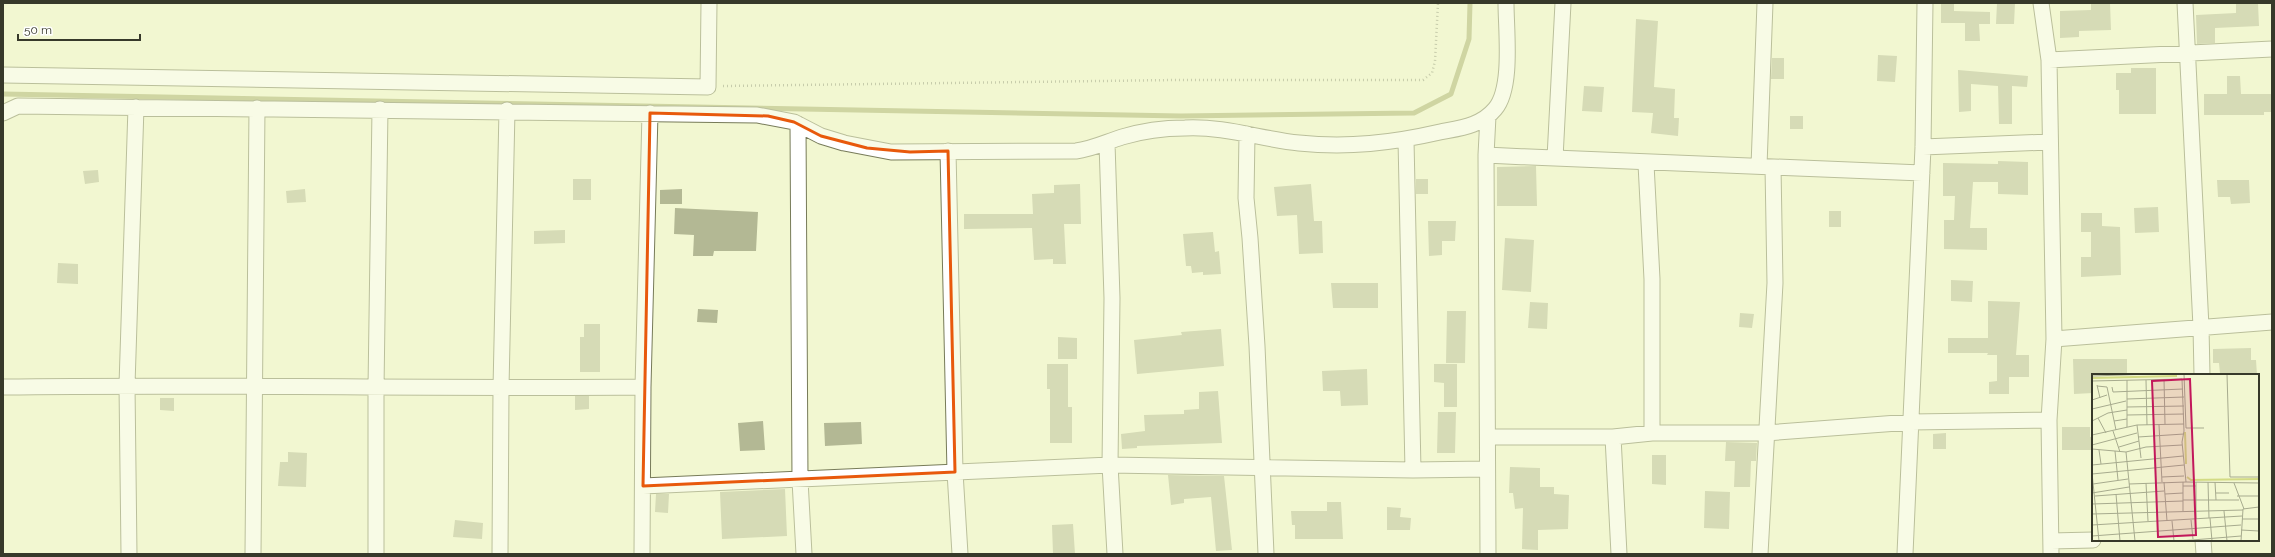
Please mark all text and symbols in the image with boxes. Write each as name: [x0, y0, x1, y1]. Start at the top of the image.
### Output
scale bar: [18, 16, 140, 42]
text: 50 m: [24, 23, 52, 37]
inset map: [2092, 374, 2259, 541]

